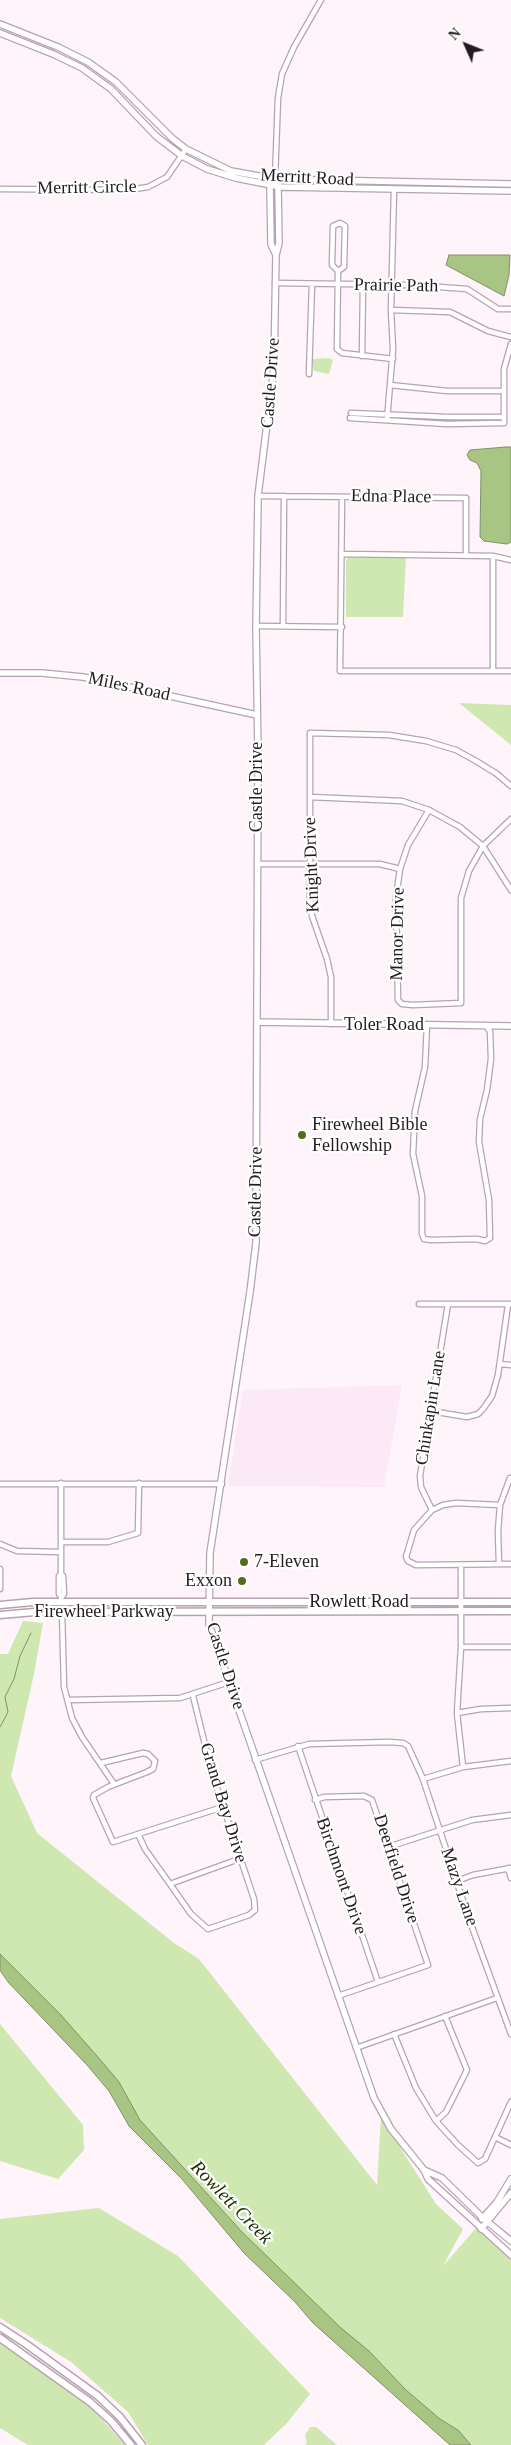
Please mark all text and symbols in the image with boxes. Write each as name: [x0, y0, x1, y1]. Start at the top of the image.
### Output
north arrow: [441, 20, 491, 70]
text: N: [446, 25, 464, 43]
street label: Merritt Road: [260, 165, 354, 191]
street label: Merritt Circle: [37, 176, 137, 200]
street label: Prairie Path: [354, 274, 438, 298]
street label: Castle Drive: [257, 337, 285, 429]
street label: Edna Place: [351, 485, 431, 509]
street label: Miles Road: [86, 668, 172, 706]
street label: Castle Drive: [246, 742, 268, 832]
street label: Knight Drive: [300, 817, 324, 913]
street label: Manor Drive: [386, 887, 410, 981]
street label: Toler Road: [344, 1014, 424, 1036]
place label: Firewheel Bible Fellowship: [312, 1114, 427, 1156]
marker: Firewheel Bible Fellowship: [296, 1129, 308, 1141]
street label: Castle Drive: [244, 1147, 268, 1237]
street label: Chinkapin Lane: [411, 1349, 451, 1467]
place label: 7-Eleven: [254, 1551, 319, 1573]
marker: 7-Eleven: [238, 1556, 250, 1568]
place label: Exxon: [185, 1570, 232, 1592]
marker: Exxon: [236, 1575, 248, 1587]
street label: Rowlett Road: [309, 1591, 409, 1613]
street label: Firewheel Parkway: [34, 1601, 174, 1623]
street label: Castle Drive: [201, 1620, 249, 1712]
street label: Grand Bay Drive: [195, 1741, 251, 1865]
street label: Deerfield Drive: [368, 1812, 424, 1926]
street label: Birchmont Drive: [311, 1815, 371, 1937]
street label: Mazy Lane: [436, 1845, 482, 1929]
water label: Rowlett Creek: [185, 2156, 277, 2250]

